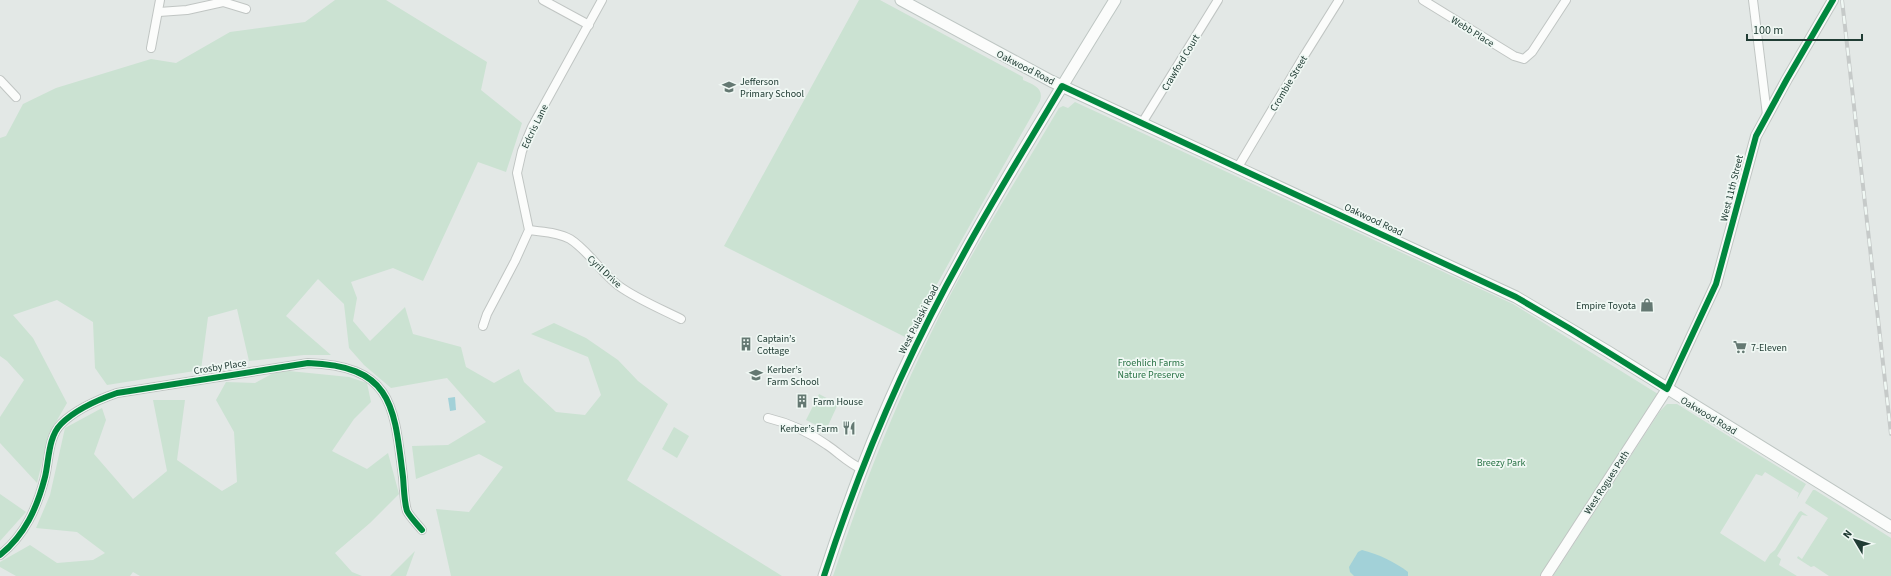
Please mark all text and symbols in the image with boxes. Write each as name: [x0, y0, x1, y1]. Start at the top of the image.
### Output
street label: Webb Place: [1448, 13, 1497, 51]
scale bar: [1747, 16, 1862, 42]
text: 100 m: [1753, 22, 1783, 39]
street label: Crawford Court: [1158, 31, 1204, 93]
street label: Oakwood Road: [994, 47, 1057, 89]
street label: Crombie Street: [1267, 52, 1311, 114]
place label: Jefferson Primary School: [740, 75, 804, 101]
school or university icon: Jefferson Primary School: [721, 79, 737, 95]
street label: Edcris Lane: [518, 102, 552, 151]
street label: West 11th Street: [1717, 153, 1747, 223]
street label: Oakwood Road: [1342, 200, 1405, 240]
street label: Cyril Drive: [584, 252, 625, 291]
street label: West Pulaski Road: [895, 282, 942, 356]
shop icon: Empire Toyota: [1639, 297, 1655, 313]
place label: Empire Toyota: [1576, 299, 1636, 313]
place label: Captain’s Cottage: [757, 332, 795, 358]
building icon: Captain’s Cottage: [738, 336, 754, 352]
supermarket icon: 7-Eleven: [1732, 339, 1748, 355]
place label: 7-Eleven: [1751, 341, 1787, 355]
street label: Crosby Place: [193, 356, 248, 378]
park label: Froehlich Farms Nature Preserve: [1118, 356, 1185, 382]
place label: Kerber’s Farm School: [767, 363, 820, 389]
school or university icon: Kerber’s Farm School: [748, 367, 764, 383]
building icon: Farm House: [794, 393, 810, 409]
street label: Oakwood Road: [1678, 393, 1739, 438]
place label: Farm House: [813, 395, 863, 409]
restaurant icon: Kerber’s Farm: [841, 420, 857, 436]
place label: Kerber’s Farm: [780, 422, 838, 436]
street label: West Rogues Path: [1581, 448, 1633, 517]
park label: Breezy Park: [1477, 456, 1525, 470]
north arrow: [1835, 520, 1875, 560]
text: N: [1839, 527, 1856, 542]

